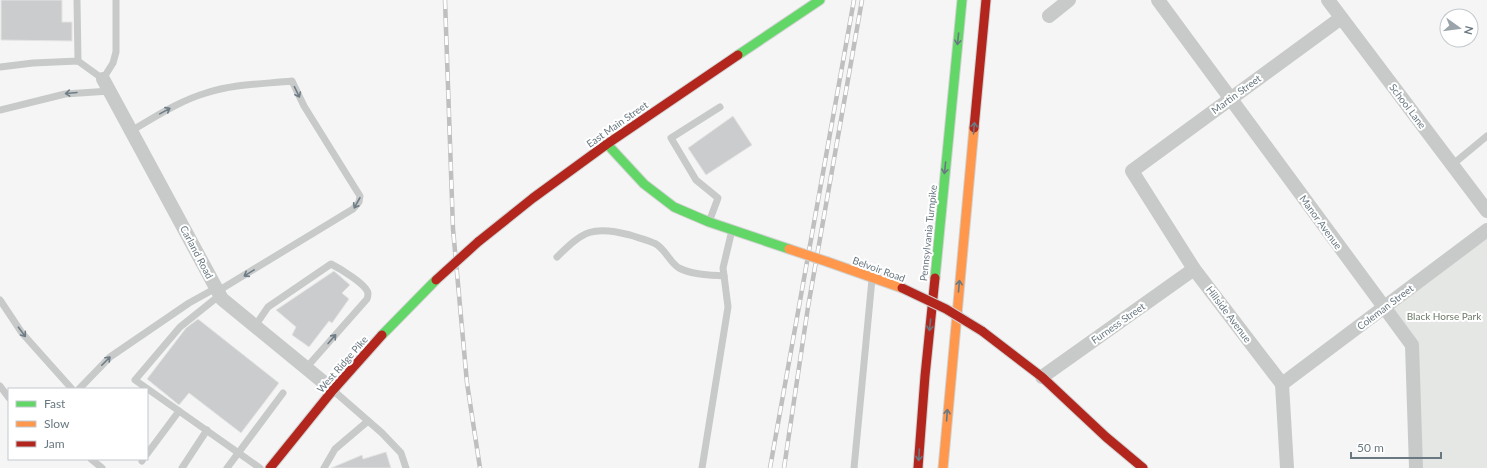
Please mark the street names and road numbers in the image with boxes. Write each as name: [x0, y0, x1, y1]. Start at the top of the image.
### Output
street label: Martin Street: [1209, 72, 1263, 116]
street label: School Lane: [1387, 81, 1429, 131]
street label: East Main Street: [584, 98, 650, 150]
street label: Pennsylvania Turnpike: [917, 184, 939, 282]
street label: Manor Avenue: [1297, 193, 1345, 251]
street label: Carland Road: [178, 223, 216, 281]
street label: Belvoir Road: [851, 254, 907, 284]
street label: Coleman Street: [1354, 282, 1416, 332]
street label: Hillside Avenue: [1204, 283, 1254, 345]
street label: Furness Street: [1089, 300, 1148, 346]
street label: West Ridge Pike: [314, 333, 370, 395]

